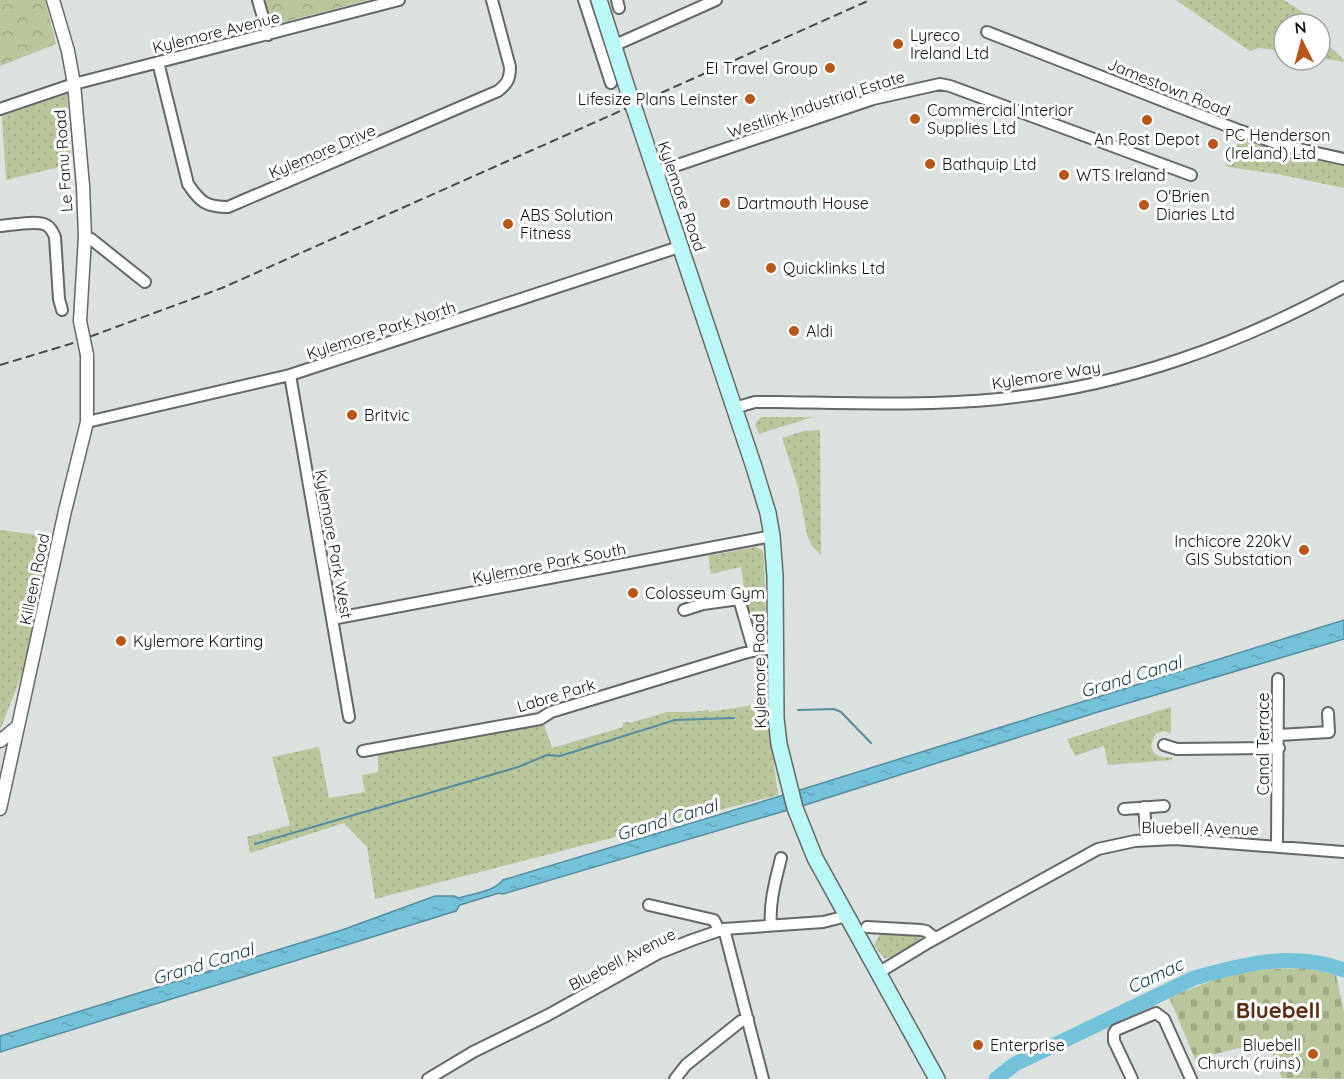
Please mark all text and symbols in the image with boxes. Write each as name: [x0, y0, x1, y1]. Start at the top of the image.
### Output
street label: Kylemore Avenue: [150, 7, 282, 57]
north arrow: [1272, 12, 1332, 72]
text: N: [1294, 17, 1307, 38]
place label: Lyreco Ireland Ltd: [910, 25, 989, 63]
marker: Lyreco Ireland Ltd: [891, 37, 905, 51]
street label: Jamestown Road: [1105, 53, 1233, 121]
place label: EI Travel Group: [706, 58, 818, 78]
marker: EI Travel Group: [823, 61, 837, 75]
street label: Westlink Industrial Estate: [725, 66, 907, 142]
place label: Lifesize Plans Leinster: [578, 89, 738, 109]
marker: Lifesize Plans Leinster: [743, 92, 757, 106]
place label: Commercial Interior Supplies Ltd: [927, 100, 1074, 138]
street label: Le Fanu Road: [49, 109, 77, 213]
marker: Commercial Interior Supplies Ltd: [908, 112, 922, 126]
marker: An Post Depot: [1140, 113, 1154, 127]
street label: Kylemore Drive: [266, 119, 378, 183]
place label: PC Henderson (Ireland) Ltd: [1225, 125, 1330, 163]
place label: An Post Depot: [1094, 129, 1200, 149]
marker: PC Henderson (Ireland) Ltd: [1206, 137, 1220, 151]
street label: Kylemore Road: [654, 138, 710, 254]
place label: Bathquip Ltd: [942, 154, 1036, 174]
marker: Bathquip Ltd: [923, 157, 937, 171]
place label: WTS Ireland: [1076, 165, 1166, 185]
marker: WTS Ireland: [1057, 168, 1071, 182]
place label: O'Brien Diaries Ltd: [1156, 186, 1235, 224]
place label: Dartmouth House: [737, 193, 869, 213]
marker: Dartmouth House: [718, 196, 732, 210]
marker: O'Brien Diaries Ltd: [1137, 198, 1151, 212]
place label: ABS Solution Fitness: [520, 205, 613, 243]
marker: ABS Solution Fitness: [501, 217, 515, 231]
place label: Quicklinks Ltd: [783, 258, 885, 278]
marker: Quicklinks Ltd: [764, 261, 778, 275]
street label: Kylemore Park North: [304, 296, 458, 364]
place label: Aldi: [806, 321, 833, 341]
marker: Aldi: [787, 324, 801, 338]
street label: Kylemore Way: [990, 357, 1102, 393]
place label: Britvic: [364, 405, 410, 425]
marker: Britvic: [345, 408, 359, 422]
street label: Kylemore Park West: [311, 468, 357, 620]
place label: Inchicore 220kV GIS Substation: [1174, 531, 1292, 569]
street label: Killeen Road: [15, 532, 53, 626]
street label: Kylemore Park South: [470, 538, 628, 588]
marker: Inchicore 220kV GIS Substation: [1297, 543, 1311, 557]
place label: Colosseum Gym: [645, 583, 765, 603]
marker: Colosseum Gym: [626, 586, 640, 600]
street label: Kylemore Road: [748, 613, 770, 729]
place label: Kylemore Karting: [133, 631, 263, 651]
marker: Kylemore Karting: [114, 634, 128, 648]
water label: Grand Canal: [1078, 650, 1186, 703]
street label: Labre Park: [514, 674, 598, 716]
street label: Canal Terrace: [1253, 692, 1273, 796]
water label: Grand Canal: [614, 793, 722, 846]
street label: Bluebell Avenue: [1141, 817, 1259, 839]
street label: Bluebell Avenue: [565, 923, 679, 995]
water label: Grand Canal: [150, 937, 258, 990]
water label: Camac: [1123, 952, 1188, 999]
district label: Bluebell: [1236, 996, 1320, 1024]
place label: Enterprise: [990, 1035, 1065, 1055]
place label: Bluebell Church (ruins): [1197, 1035, 1301, 1073]
marker: Enterprise: [971, 1038, 985, 1052]
marker: Bluebell Church (ruins): [1306, 1047, 1320, 1061]

